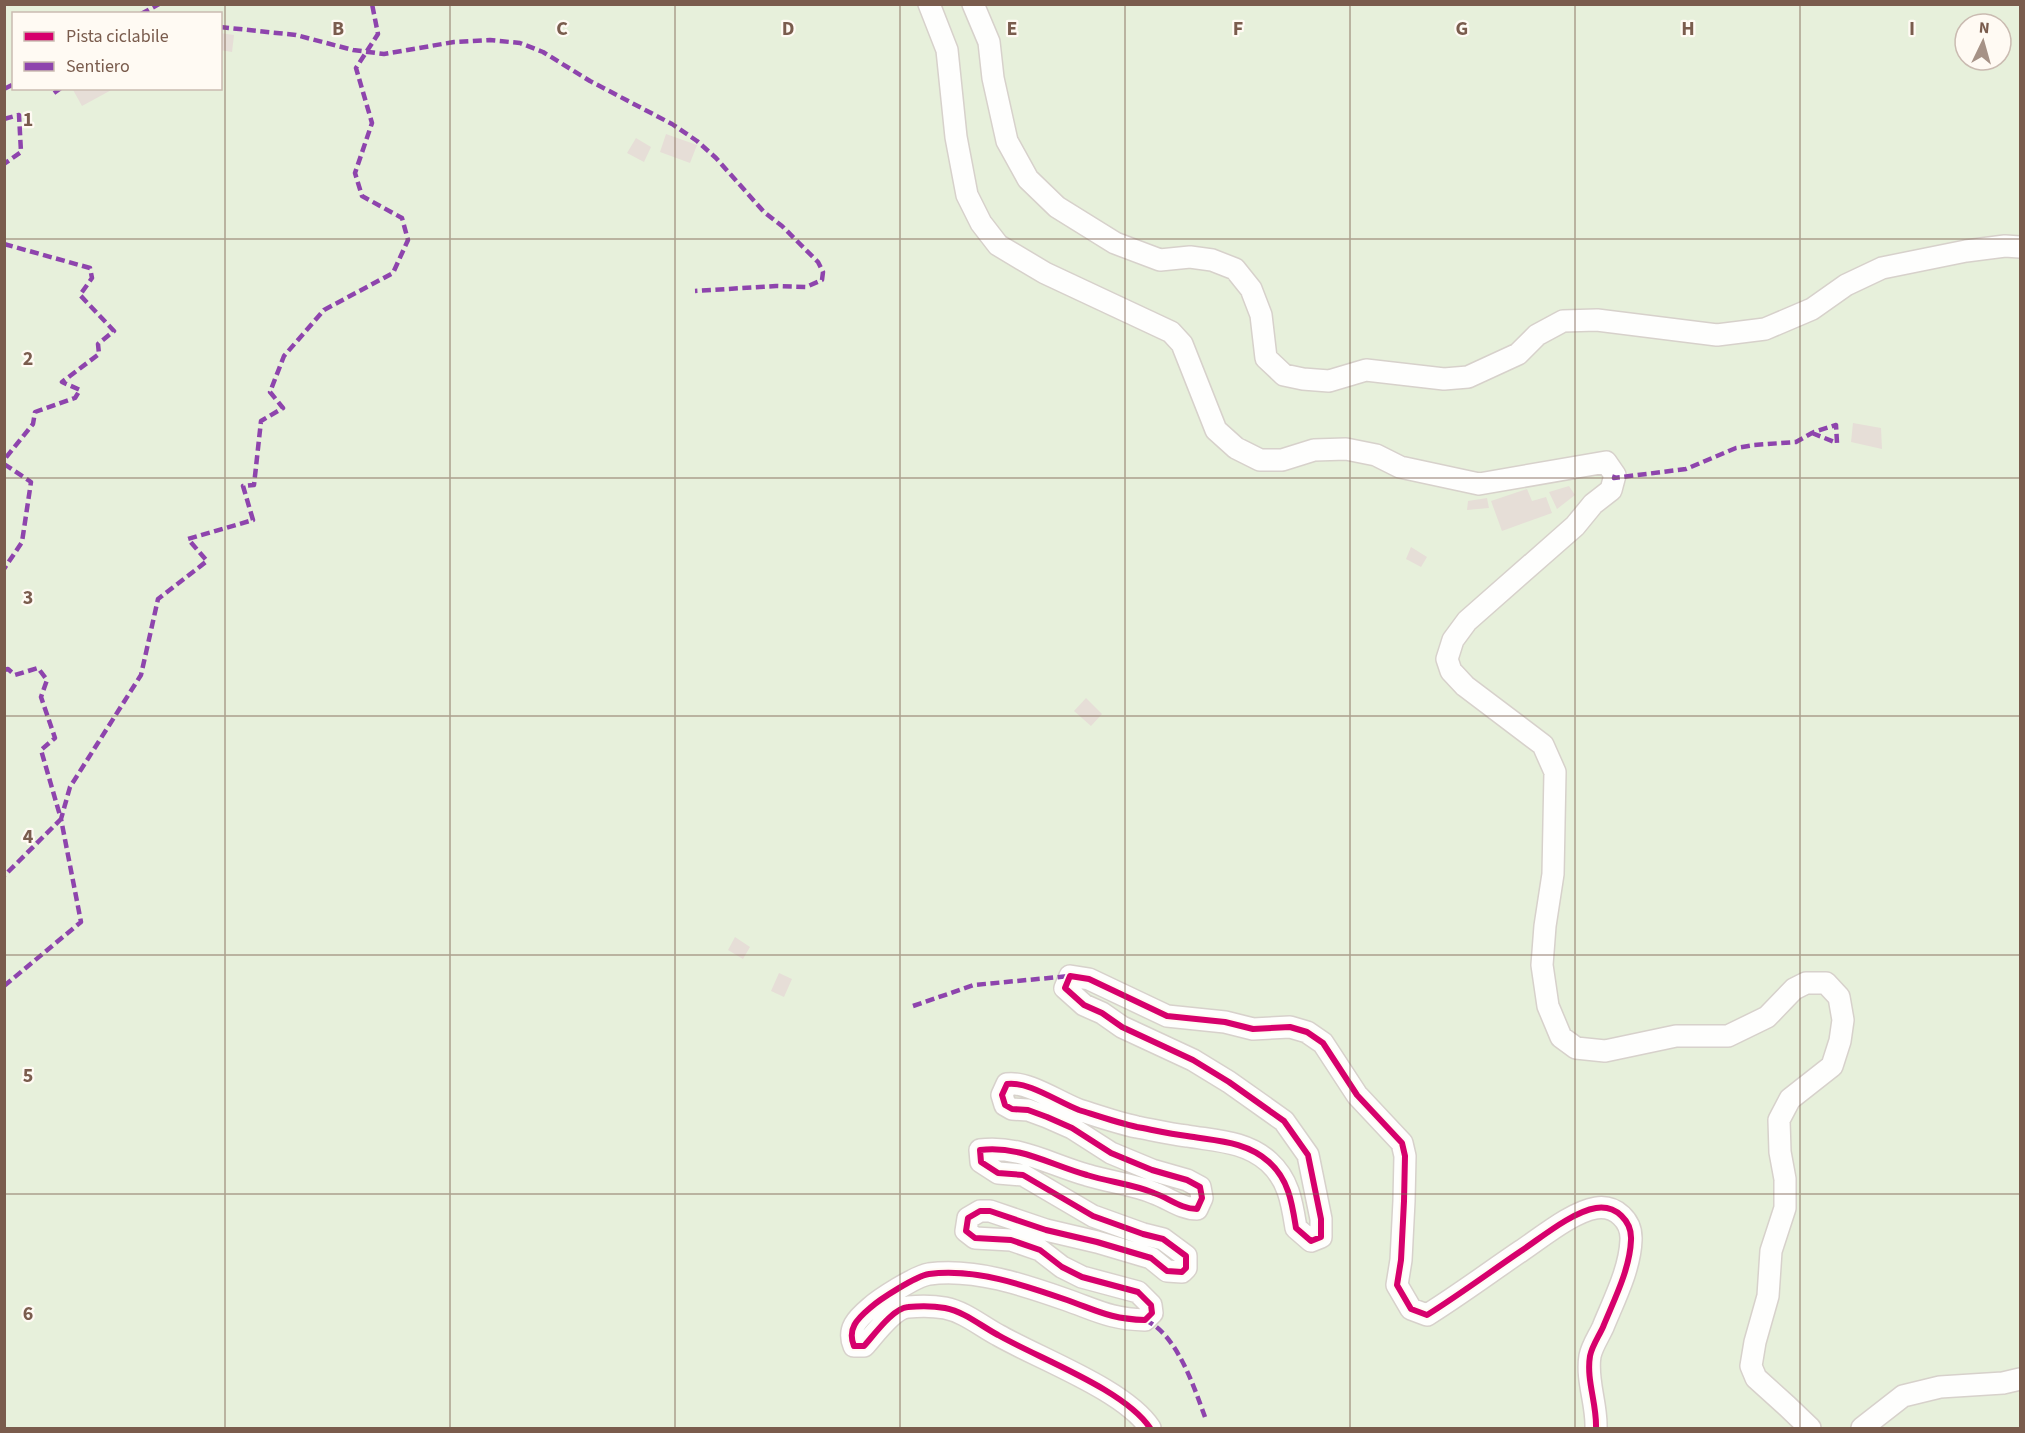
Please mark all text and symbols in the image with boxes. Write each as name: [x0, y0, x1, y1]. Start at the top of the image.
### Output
legend: [12, 12, 222, 90]
north arrow: [1953, 12, 2013, 72]
text: B: [332, 15, 344, 43]
text: C: [556, 15, 568, 43]
text: D: [782, 15, 794, 43]
text: E: [1007, 15, 1017, 43]
text: F: [1233, 15, 1243, 43]
text: G: [1456, 15, 1468, 43]
text: H: [1681, 15, 1695, 43]
text: I: [1909, 15, 1915, 43]
text: N: [1978, 17, 1990, 39]
text: Pista ciclabile: [66, 24, 169, 49]
text: Sentiero: [66, 54, 130, 79]
text: 1: [23, 106, 33, 134]
text: 2: [23, 345, 33, 373]
text: 3: [23, 584, 33, 612]
text: 4: [23, 823, 34, 851]
text: 5: [23, 1062, 33, 1090]
text: 6: [23, 1300, 33, 1328]

